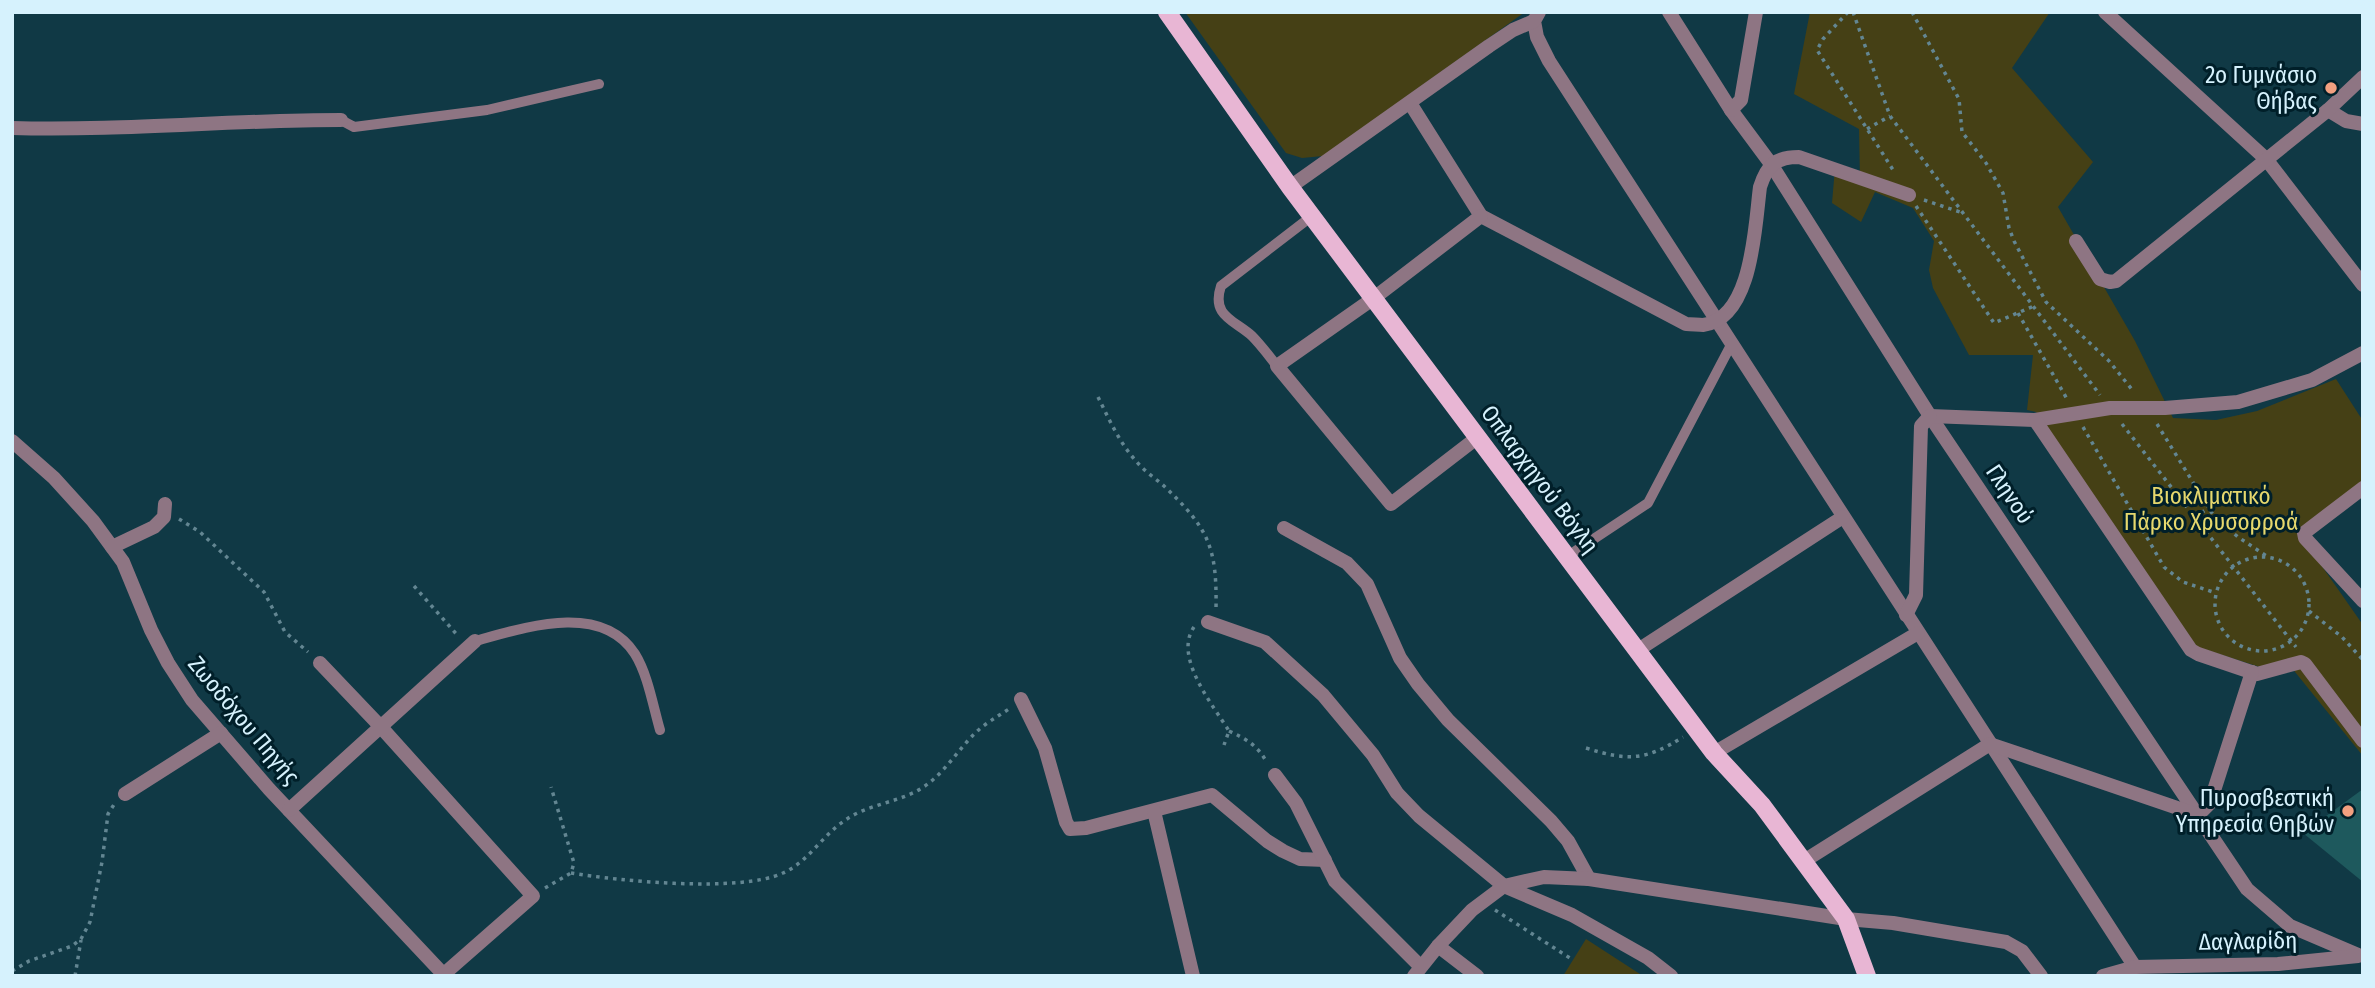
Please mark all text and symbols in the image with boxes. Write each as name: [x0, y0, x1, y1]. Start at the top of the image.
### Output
place label: 2ο Γυμνάσιο Θήβας: [2205, 61, 2317, 115]
marker: 2ο Γυμνάσιο Θήβας: [2323, 80, 2339, 96]
street label: Οπλαρχηγού Βόγλη: [1475, 399, 1605, 559]
street label: Γληνού: [1980, 459, 2040, 529]
park label: Βιοκλιματικό Πάρκο Χρυσορροά: [2124, 482, 2298, 536]
street label: Ζωοδόχου Πηγής: [182, 650, 306, 790]
place label: Πυροσβεστική Υπηρεσία Θηβών: [2176, 784, 2334, 838]
marker: Πυροσβεστική Υπηρεσία Θηβών: [2340, 803, 2356, 819]
street label: Δαγλαρίδη: [2198, 926, 2298, 956]

